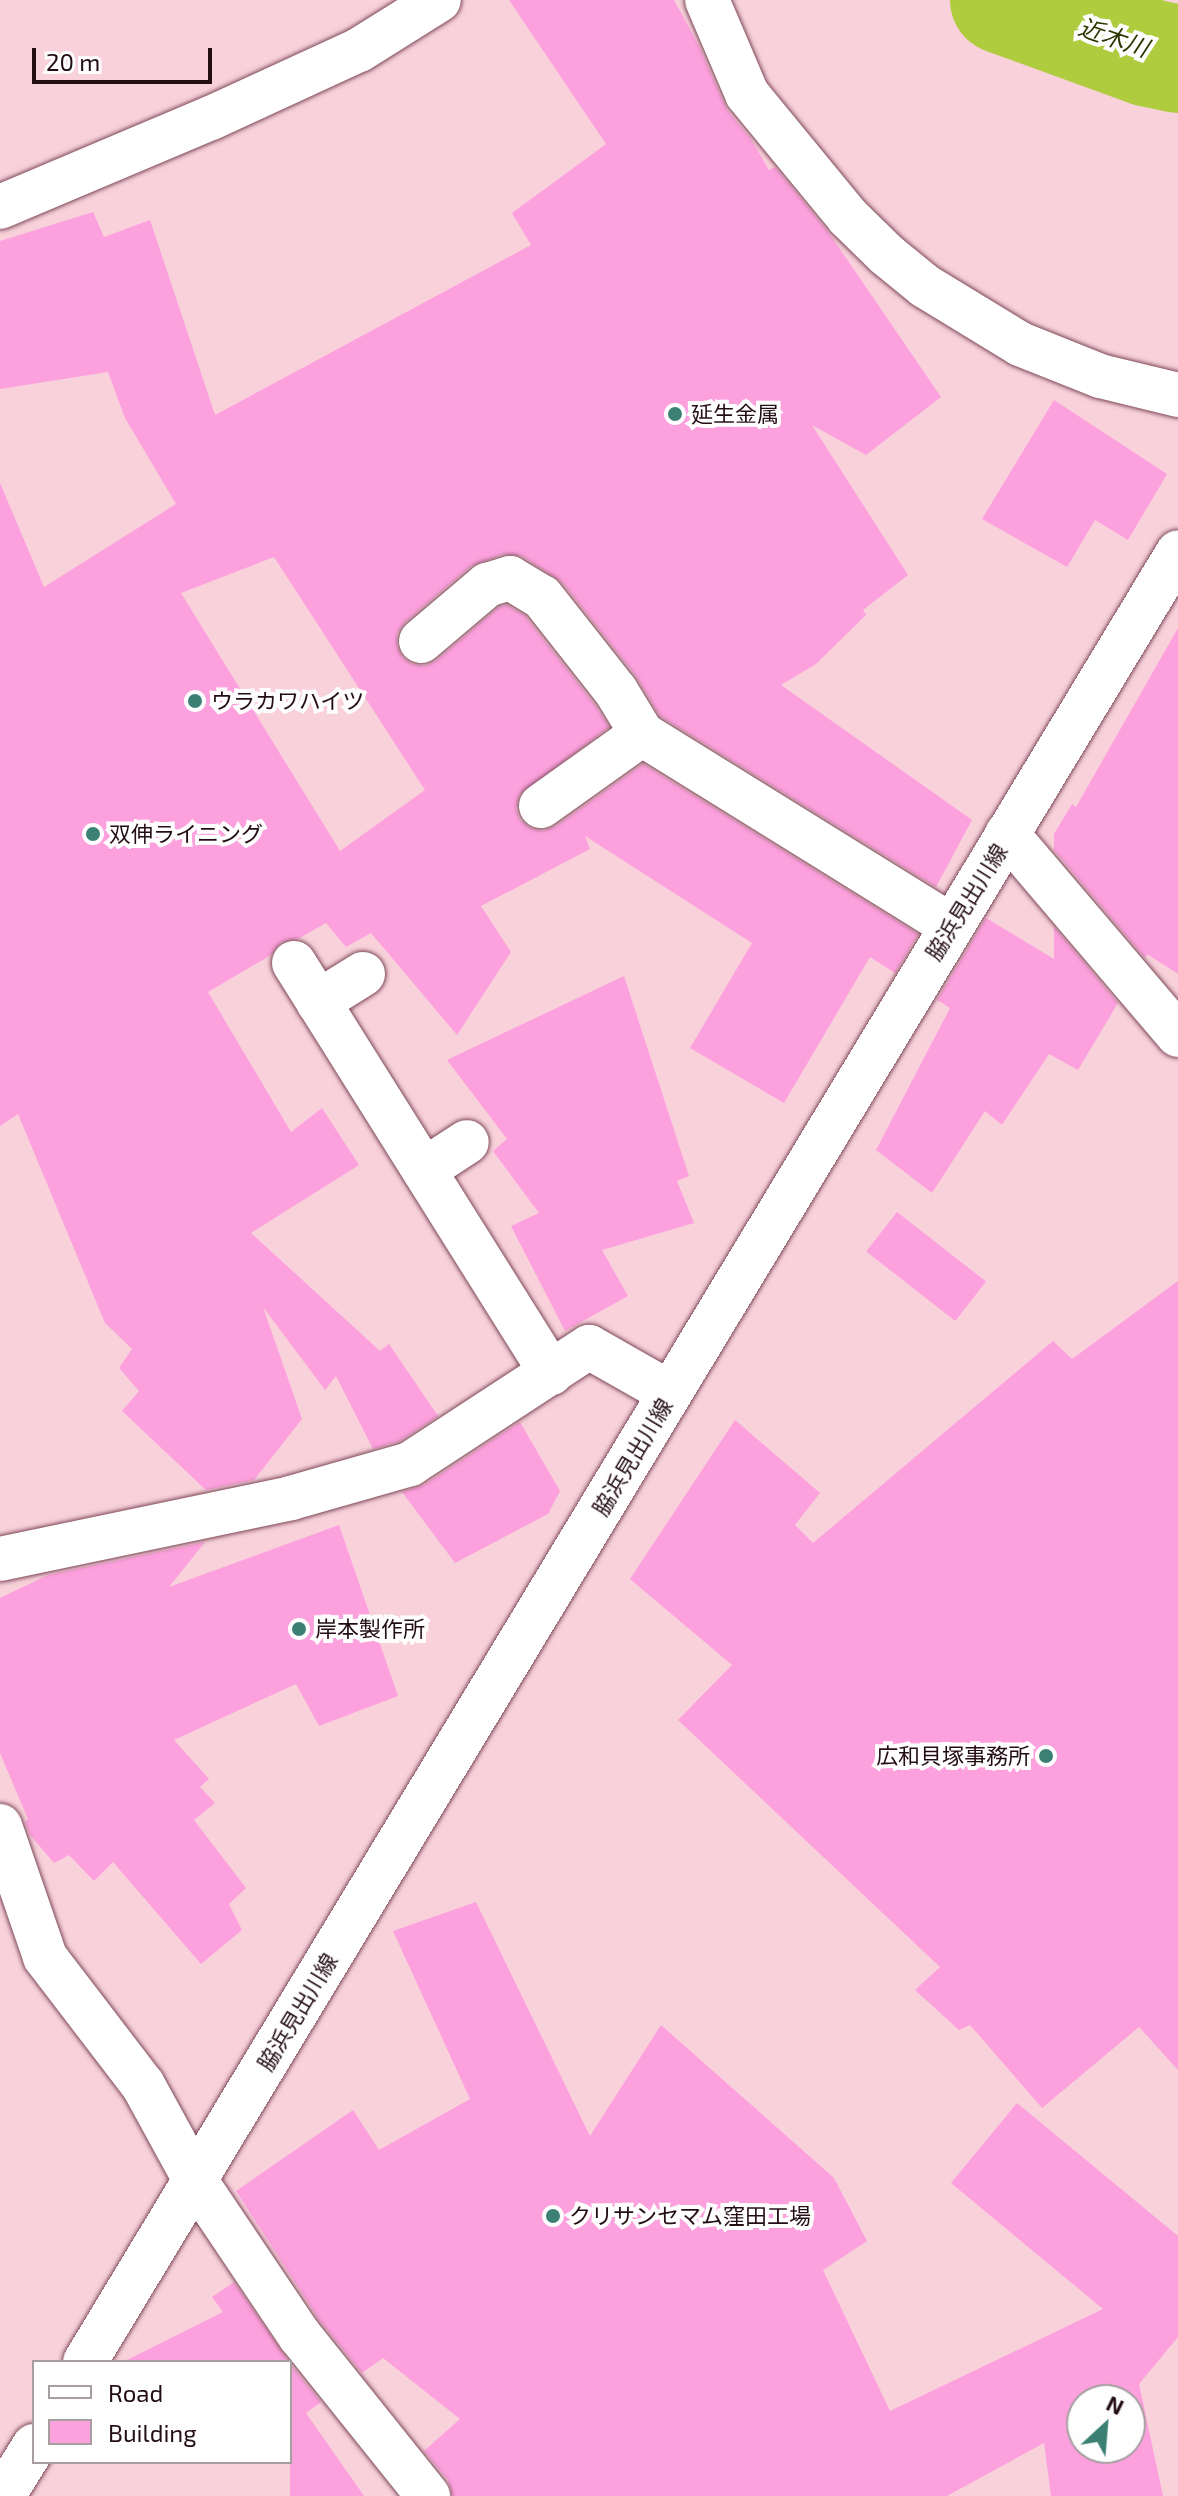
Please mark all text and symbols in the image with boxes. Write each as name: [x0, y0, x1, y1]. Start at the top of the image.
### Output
water label: 近木川: [1075, 12, 1153, 62]
scale bar: [36, 32, 216, 82]
text: 20 m: [46, 47, 100, 76]
place label: 延生金属: [691, 401, 779, 427]
marker: 延生金属: [666, 405, 684, 423]
place label: ウラカワハイツ: [211, 688, 365, 714]
marker: ウラカワハイツ: [186, 692, 204, 710]
place label: 双伸ライニング: [109, 821, 263, 847]
marker: 双伸ライニング: [84, 825, 102, 843]
street label: 脇浜見出川線: [920, 839, 1012, 965]
street label: 脇浜見出川線: [587, 1394, 677, 1520]
place label: 岸本製作所: [315, 1616, 425, 1642]
marker: 岸本製作所: [290, 1620, 308, 1638]
place label: 広和貝塚事務所: [876, 1743, 1030, 1769]
marker: 広和貝塚事務所: [1037, 1747, 1055, 1765]
street label: 脇浜見出川線: [252, 1949, 342, 2075]
place label: クリサンセマム窪田工場: [569, 2203, 811, 2229]
marker: クリサンセマム窪田工場: [544, 2207, 562, 2225]
legend: [32, 2360, 292, 2464]
text: Road: [108, 2378, 163, 2407]
north arrow: [1066, 2384, 1146, 2464]
text: N: [1103, 2389, 1128, 2419]
text: Building: [108, 2418, 197, 2447]

